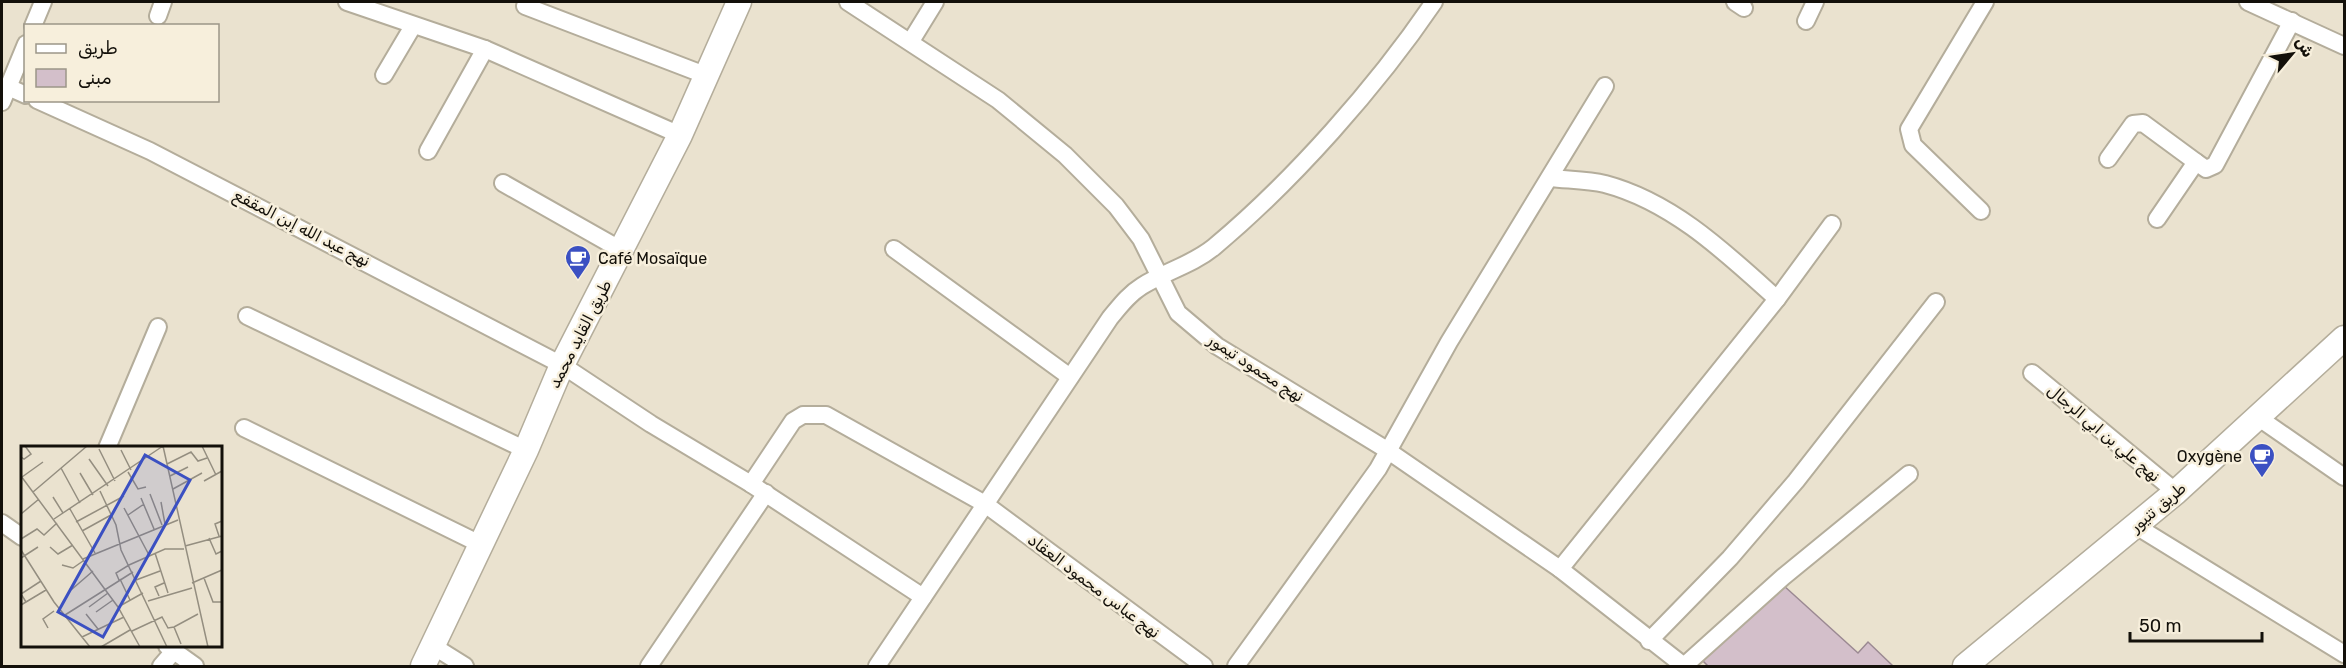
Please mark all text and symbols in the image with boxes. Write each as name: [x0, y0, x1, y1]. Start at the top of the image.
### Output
legend: [24, 24, 219, 102]
north arrow: [2262, 24, 2322, 84]
text: ش: [2291, 33, 2318, 60]
text: طريق: [78, 37, 118, 59]
text: مبنى: [78, 67, 112, 89]
street label: نهج عبد الله إبن المقفع: [230, 185, 373, 272]
cafe icon: Café Mosaïque: [563, 243, 593, 281]
place label: Café Mosaïque: [598, 249, 707, 268]
street label: طريق القايد محمد: [544, 277, 616, 392]
street label: نهج محمود تيمور: [1203, 329, 1307, 408]
street label: نهج علي بن ابي الرجال: [2042, 380, 2164, 488]
cafe icon: Oxygène: [2247, 441, 2277, 479]
inset map: [21, 446, 222, 647]
place label: Oxygène: [2177, 447, 2242, 466]
street label: طريق تنيور: [2125, 478, 2190, 537]
street label: نهج عباس محمود العقاد: [1023, 530, 1164, 644]
scale bar: [2130, 605, 2262, 643]
text: 50 m: [2139, 615, 2182, 637]

